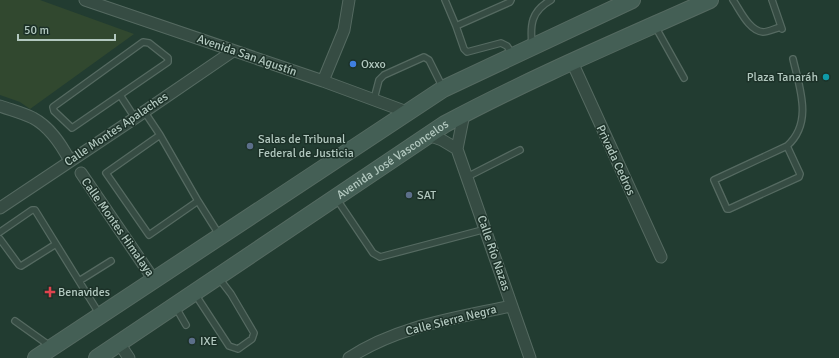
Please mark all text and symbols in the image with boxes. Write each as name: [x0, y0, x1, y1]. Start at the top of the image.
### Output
scale bar: [18, 16, 115, 42]
text: 50 m: [24, 23, 49, 38]
street label: Avenida San Agustín: [195, 31, 299, 80]
place label: Oxxo: [361, 57, 386, 72]
marker: Oxxo: [348, 59, 358, 69]
place label: Plaza Tanaráh: [747, 70, 818, 85]
marker: Plaza Tanaráh: [821, 72, 831, 82]
street label: Calle Montes Apalaches: [62, 89, 171, 170]
street label: Avenida José Vasconcelos: [334, 117, 452, 203]
street label: Privada Cedros: [593, 123, 638, 198]
place label: Salas de Tribunal Federal de Justicia: [258, 132, 354, 161]
marker: Salas de Tribunal Federal de Justicia: [245, 141, 255, 151]
street label: Calle Montes Himalaya: [78, 175, 157, 280]
place label: SAT: [417, 188, 436, 203]
marker: SAT: [404, 190, 414, 200]
street label: Calle Río Nazas: [474, 213, 513, 293]
place label: Benavides: [58, 285, 110, 300]
marker: Benavides: [45, 287, 55, 297]
street label: Calle Sierra Negra: [404, 302, 498, 339]
place label: IXE: [200, 334, 218, 349]
marker: IXE: [187, 336, 197, 346]

